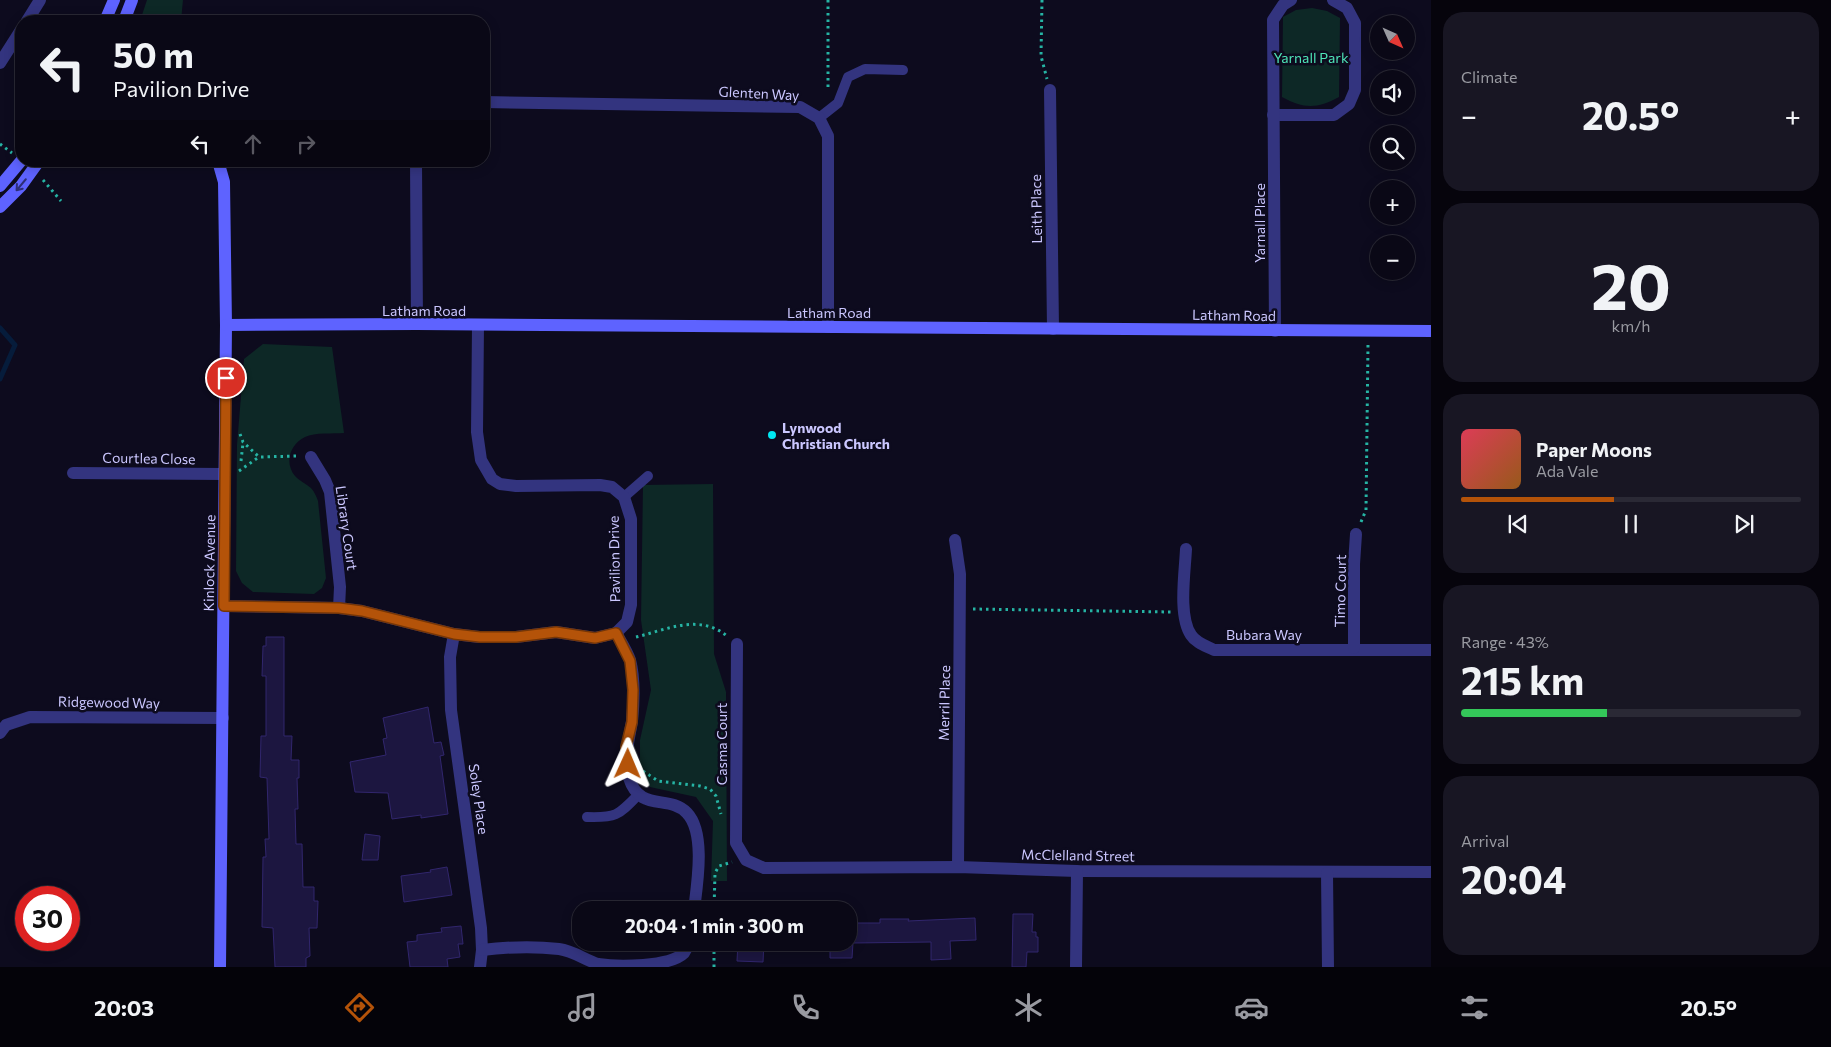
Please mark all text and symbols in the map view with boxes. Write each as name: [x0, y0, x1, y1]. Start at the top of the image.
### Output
north arrow: [1370, 15, 1415, 60]
map controls: [1370, 15, 1415, 280]
text: 50 m: [113, 32, 194, 75]
icon: left: [30, 35, 95, 100]
park label: Yarnall Park: [1273, 49, 1349, 66]
text: Climate: [1461, 67, 1517, 86]
button: sound: [1370, 70, 1415, 115]
text: Pavilion Drive: [113, 75, 249, 102]
street label: Glenten Way: [718, 82, 800, 104]
text: 20.5°: [1582, 91, 1679, 138]
text: −: [1461, 98, 1477, 132]
text: +: [1785, 98, 1801, 132]
button: search: [1370, 125, 1415, 170]
icon: left: [186, 130, 214, 158]
icon: ahead: [239, 130, 267, 158]
icon: right: [292, 130, 320, 158]
street label: Leith Place: [1027, 174, 1045, 244]
one-way arrow: [15, 179, 26, 192]
button: +: [1370, 180, 1415, 225]
street label: Yarnall Place: [1251, 183, 1268, 263]
button: −: [1370, 235, 1415, 280]
text: 20: [1591, 244, 1671, 323]
street label: Latham Road: [382, 302, 466, 319]
street label: Latham Road: [787, 304, 871, 321]
street label: Latham Road: [1192, 306, 1276, 324]
text: km/h: [1612, 316, 1650, 335]
pin: [205, 357, 247, 399]
icon: arrive: [212, 364, 240, 392]
place label: Lynwood Christian Church: [782, 419, 890, 452]
marker: Lynwood Christian Church: [766, 429, 778, 441]
text: Paper Moons: [1536, 438, 1652, 461]
street label: Courtlea Close: [102, 449, 196, 467]
text: Ada Vale: [1536, 461, 1598, 480]
street label: Library Court: [333, 485, 361, 572]
icon: previous: [1504, 510, 1532, 538]
icon: pause: [1617, 510, 1645, 538]
icon: next: [1730, 510, 1758, 538]
street label: Kinlock Avenue: [200, 514, 218, 612]
street label: Pavilion Drive: [605, 515, 623, 603]
street label: Timo Court: [1331, 554, 1349, 628]
street label: Bubara Way: [1226, 626, 1302, 643]
text: Range · 43%: [1461, 632, 1549, 651]
text: 215 km: [1461, 656, 1584, 703]
street label: Merril Place: [935, 665, 953, 741]
street label: Ridgewood Way: [58, 693, 160, 711]
street label: Casma Court: [713, 702, 730, 785]
position arrow: [601, 737, 653, 789]
street label: Soley Place: [466, 763, 492, 835]
text: Arrival: [1461, 831, 1509, 850]
street label: McClelland Street: [1021, 846, 1135, 864]
text: 20:04: [1461, 855, 1566, 902]
speed limit sign: 30: [15, 886, 80, 951]
text: 20:04 · 1 min · 300 m: [625, 914, 804, 937]
icon: directions: [342, 990, 377, 1025]
icon: music: [565, 990, 600, 1025]
icon: phone: [788, 990, 823, 1025]
icon: climate: [1011, 990, 1046, 1025]
icon: car: [1234, 990, 1269, 1025]
icon: filters: [1457, 990, 1492, 1025]
text: 20:03: [94, 994, 154, 1021]
text: 20.5°: [1680, 994, 1737, 1021]

